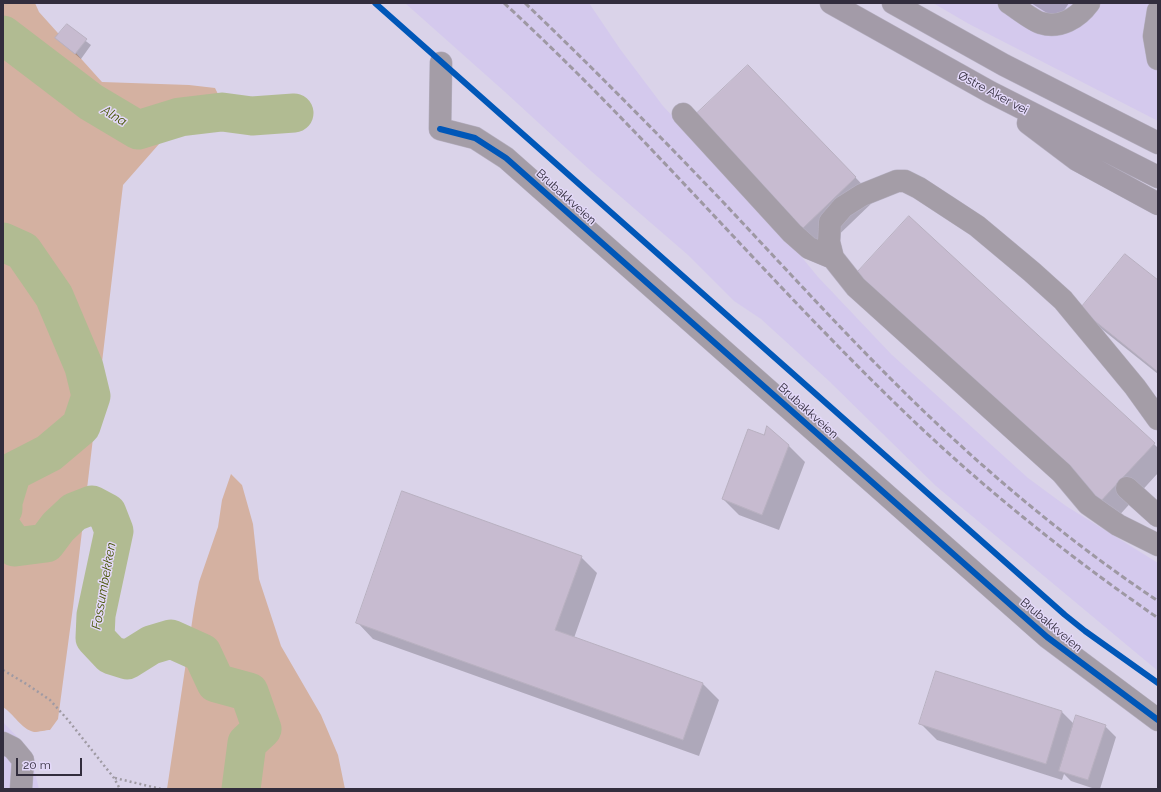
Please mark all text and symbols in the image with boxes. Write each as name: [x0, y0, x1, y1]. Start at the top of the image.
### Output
street label: Østre Aker vei: [956, 69, 1030, 117]
water label: Alna: [98, 102, 130, 130]
street label: Brubakkveien: [533, 166, 599, 228]
street label: Brubakkveien: [775, 380, 841, 442]
water label: Fossumbekken: [89, 541, 119, 631]
street label: Brubakkveien: [1017, 595, 1085, 655]
scale bar: [18, 750, 84, 776]
text: 20 m: [23, 758, 51, 772]

